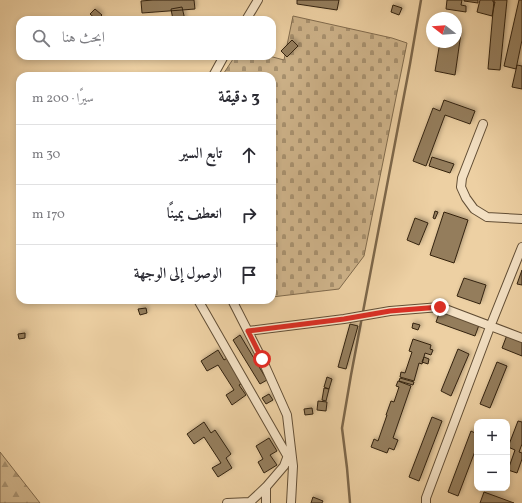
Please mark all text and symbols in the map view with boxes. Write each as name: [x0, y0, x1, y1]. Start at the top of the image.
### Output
north arrow: [426, 12, 462, 48]
search box: [16, 16, 276, 60]
icon: search: [30, 27, 52, 49]
text: ابحث هنا: [62, 28, 105, 49]
text: 3 دقيقة: [218, 86, 260, 109]
text: سيرًا · 200 m: [32, 90, 94, 108]
text: تابع السير: [180, 144, 222, 165]
icon: ahead: [238, 144, 260, 166]
text: 30 m: [32, 146, 60, 164]
text: انعطف يمينًا: [167, 204, 222, 225]
icon: right: [238, 204, 260, 226]
text: 170 m: [32, 206, 65, 224]
text: الوصول إلى الوجهة: [134, 264, 222, 285]
icon: arrive: [238, 264, 260, 286]
route end: [431, 298, 449, 316]
route start: [253, 350, 271, 368]
map controls: [474, 419, 510, 491]
button: +: [474, 419, 510, 455]
button: −: [474, 455, 510, 491]

